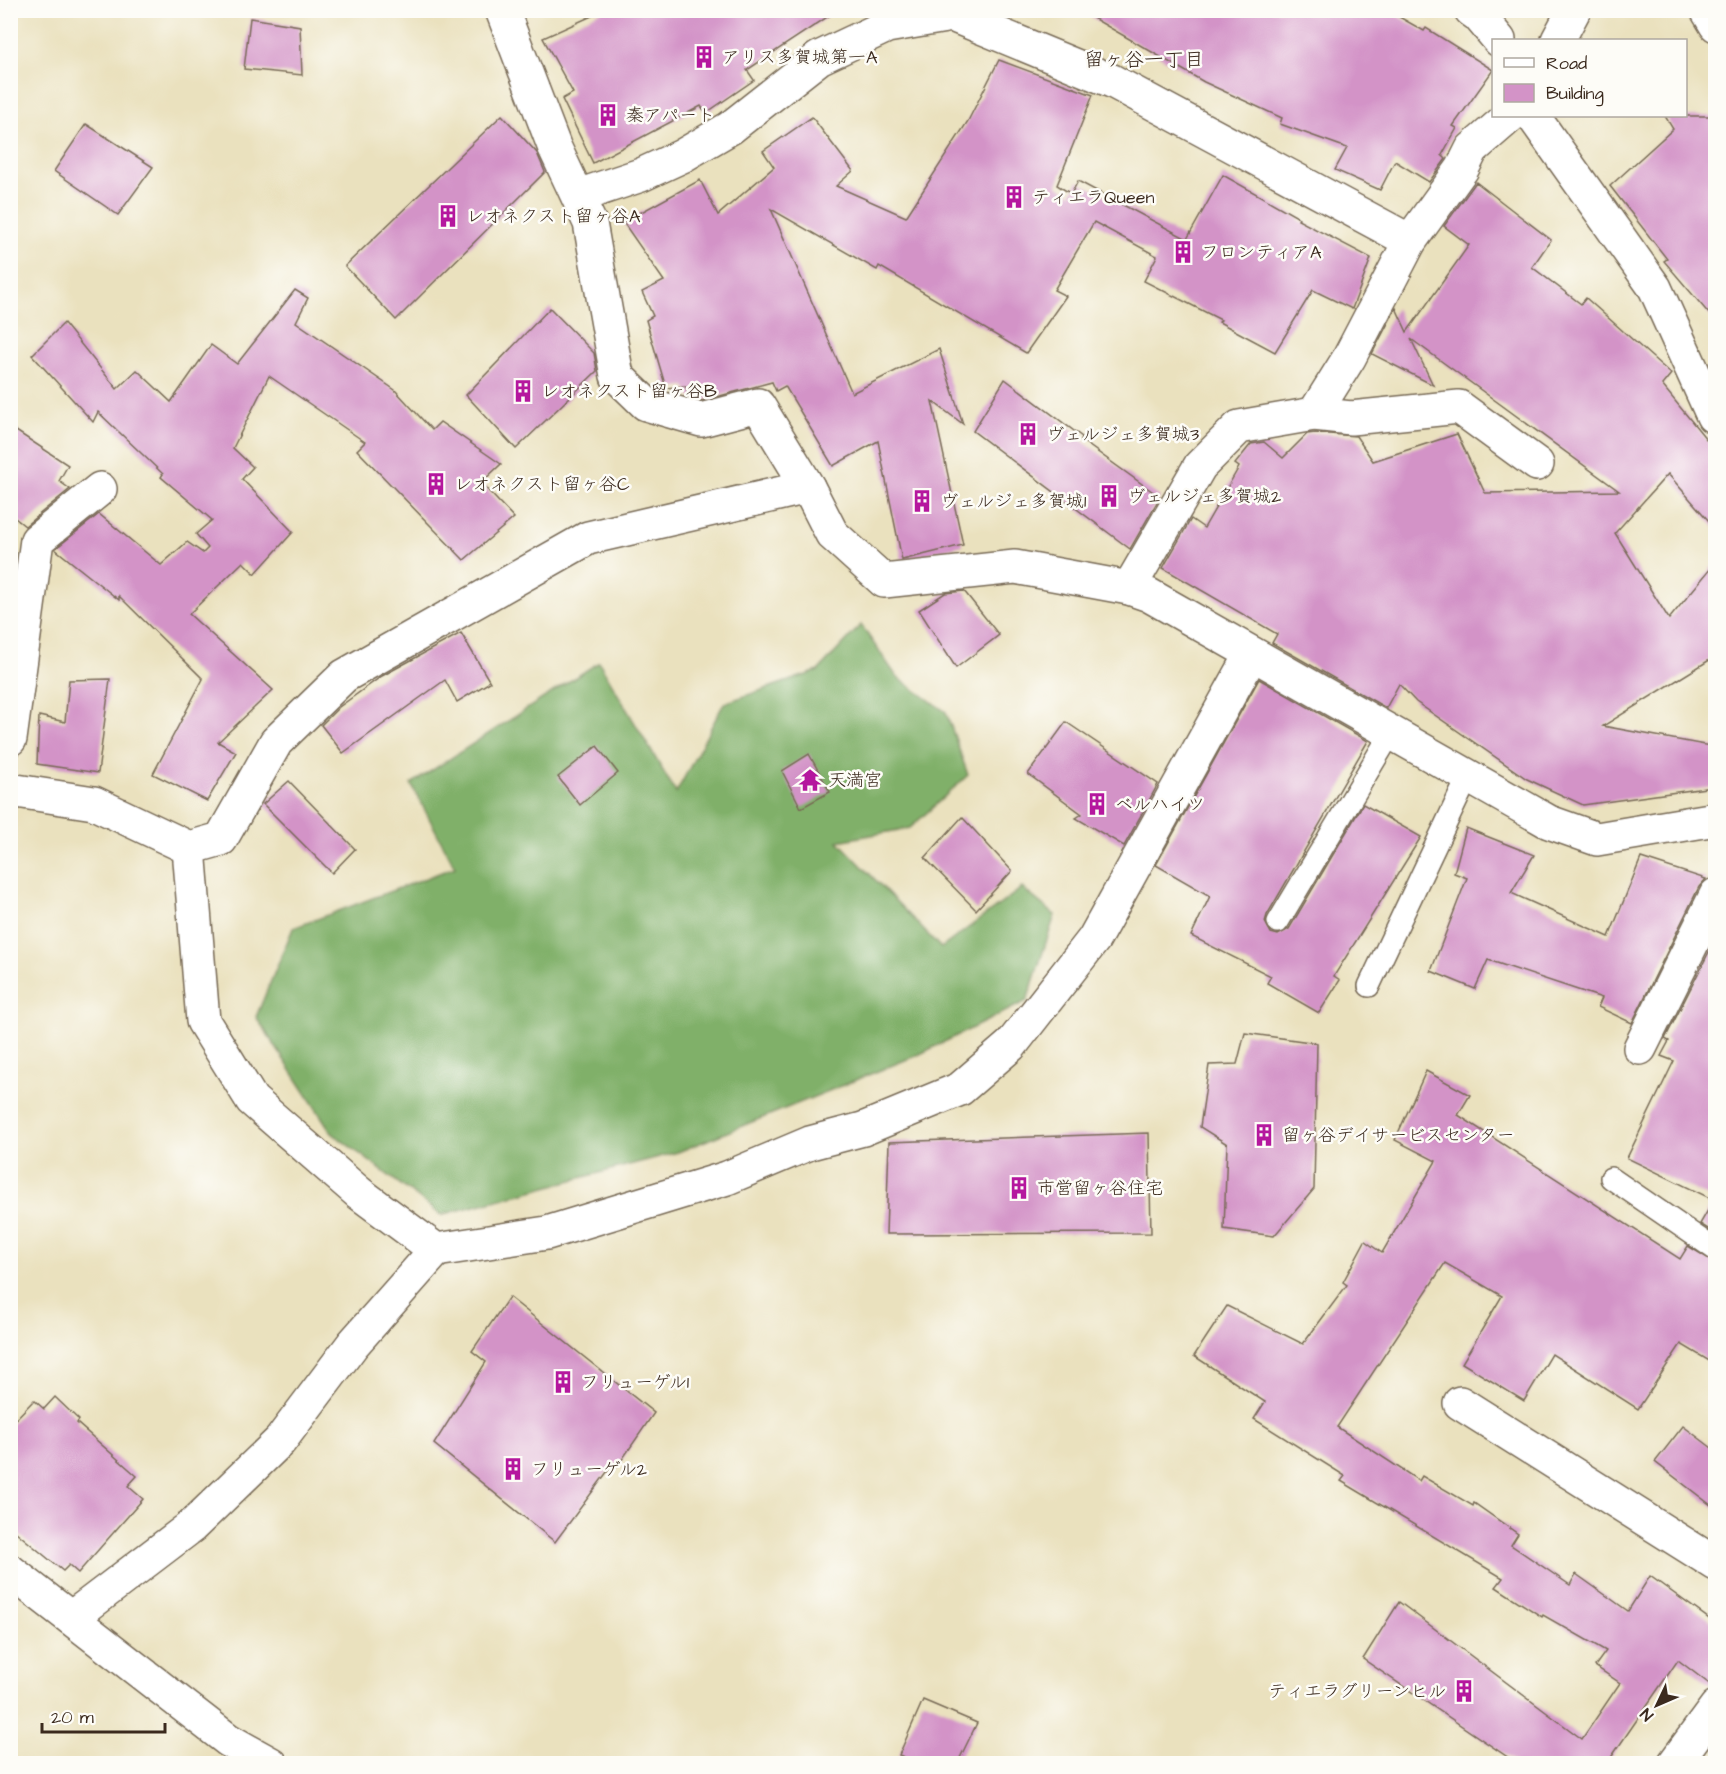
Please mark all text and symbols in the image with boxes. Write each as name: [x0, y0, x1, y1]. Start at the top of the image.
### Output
legend: [1492, 39, 1687, 117]
building icon: アリス多賀城第一A: [691, 44, 717, 70]
place label: アリス多賀城第一A: [722, 45, 878, 70]
district label: 留ヶ谷一丁目: [1084, 46, 1204, 74]
text: Road: [1546, 51, 1587, 76]
text: Building: [1546, 81, 1604, 107]
building icon: 秦アパート: [595, 102, 621, 128]
place label: 秦アパート: [626, 103, 715, 128]
building icon: ティエラQueen: [1001, 184, 1027, 210]
place label: ティエラQueen: [1032, 185, 1154, 210]
building icon: レオネクスト留ヶ谷A: [435, 203, 461, 229]
place label: レオネクスト留ヶ谷A: [466, 204, 641, 229]
building icon: フロンティアA: [1170, 239, 1196, 265]
place label: フロンティアA: [1201, 240, 1322, 265]
building icon: レオネクスト留ヶ谷B: [510, 378, 536, 404]
place label: レオネクスト留ヶ谷B: [541, 379, 717, 404]
building icon: ヴェルジェ多賀城3: [1015, 421, 1041, 447]
place label: ヴェルジェ多賀城3: [1046, 422, 1199, 447]
building icon: レオネクスト留ヶ谷C: [423, 471, 449, 497]
place label: レオネクスト留ヶ谷C: [454, 472, 630, 497]
building icon: ヴェルジェ多賀城2: [1096, 483, 1122, 509]
place label: ヴェルジェ多賀城2: [1127, 484, 1282, 509]
building icon: ヴェルジェ多賀城1: [909, 488, 935, 514]
place label: ヴェルジェ多賀城1: [940, 489, 1086, 514]
temple icon: 天満宮: [797, 767, 823, 793]
place label: 天満宮: [828, 768, 882, 793]
building icon: ベルハイツ: [1084, 791, 1110, 817]
place label: ベルハイツ: [1115, 792, 1205, 817]
building icon: 留ヶ谷デイサービスセンター: [1251, 1122, 1277, 1148]
place label: 留ヶ谷デイサービスセンター: [1282, 1123, 1515, 1148]
building icon: 市営留ヶ谷住宅: [1006, 1175, 1032, 1201]
place label: 市営留ヶ谷住宅: [1037, 1176, 1163, 1201]
building icon: フリューゲル1: [550, 1369, 576, 1395]
place label: フリューゲル1: [581, 1370, 689, 1395]
building icon: フリューゲル2: [500, 1456, 526, 1482]
place label: フリューゲル2: [531, 1457, 648, 1482]
north arrow: [1627, 1675, 1687, 1735]
building icon: ティエラグリーンヒル: [1451, 1678, 1477, 1704]
place label: ティエラグリーンヒル: [1268, 1679, 1446, 1704]
scale bar: [42, 1696, 165, 1734]
text: N: [1636, 1703, 1658, 1726]
text: 20 m: [51, 1705, 94, 1730]

